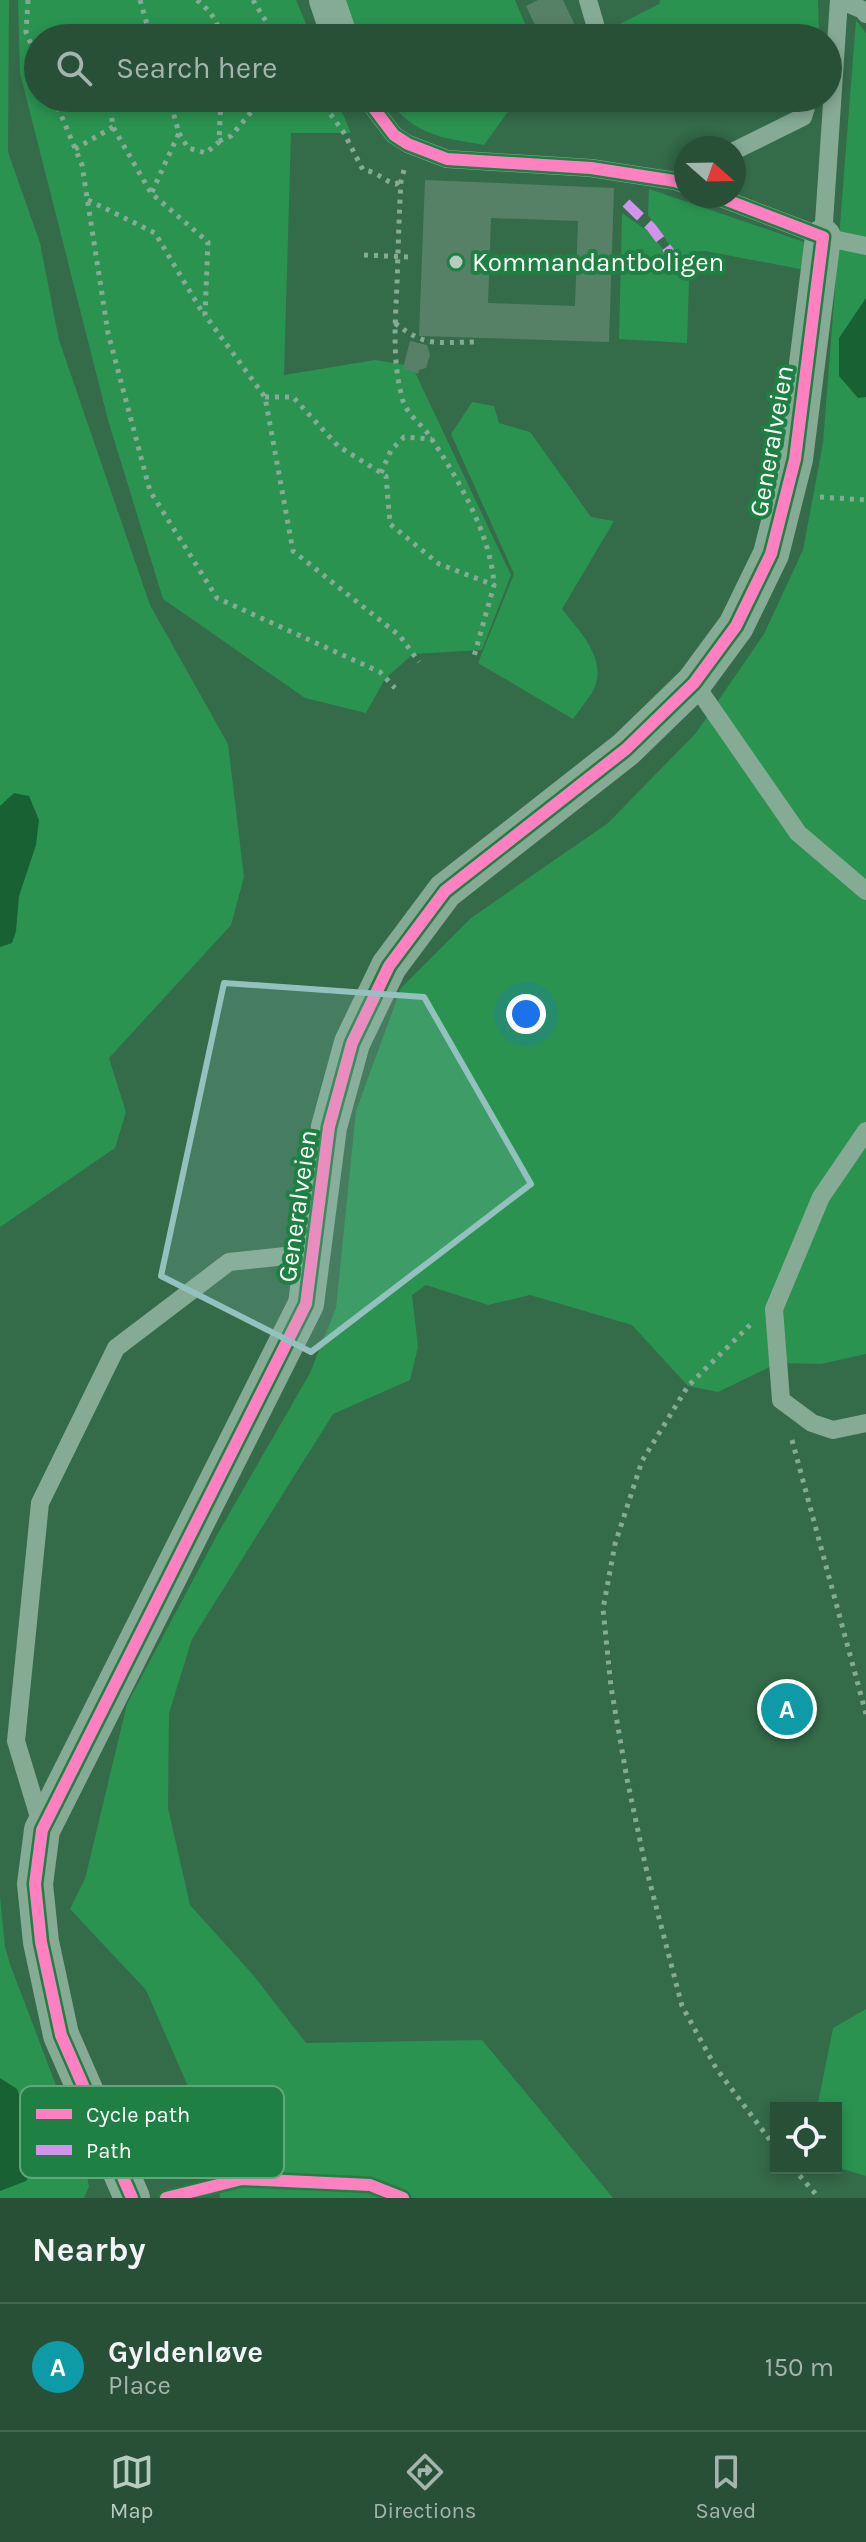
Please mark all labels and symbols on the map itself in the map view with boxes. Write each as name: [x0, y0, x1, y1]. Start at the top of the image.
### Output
north arrow: [674, 136, 746, 208]
place label: Kommandantboligen: [472, 247, 724, 278]
marker: Kommandantboligen: [447, 253, 465, 271]
street label: Generalveien: [743, 363, 800, 519]
your location: [506, 994, 546, 1034]
street label: Generalveien: [271, 1128, 324, 1284]
pin: A: [761, 1679, 813, 1739]
legend: [20, 2086, 284, 2178]
text: Cycle path: [86, 2102, 190, 2128]
text: Path: [86, 2138, 132, 2164]

